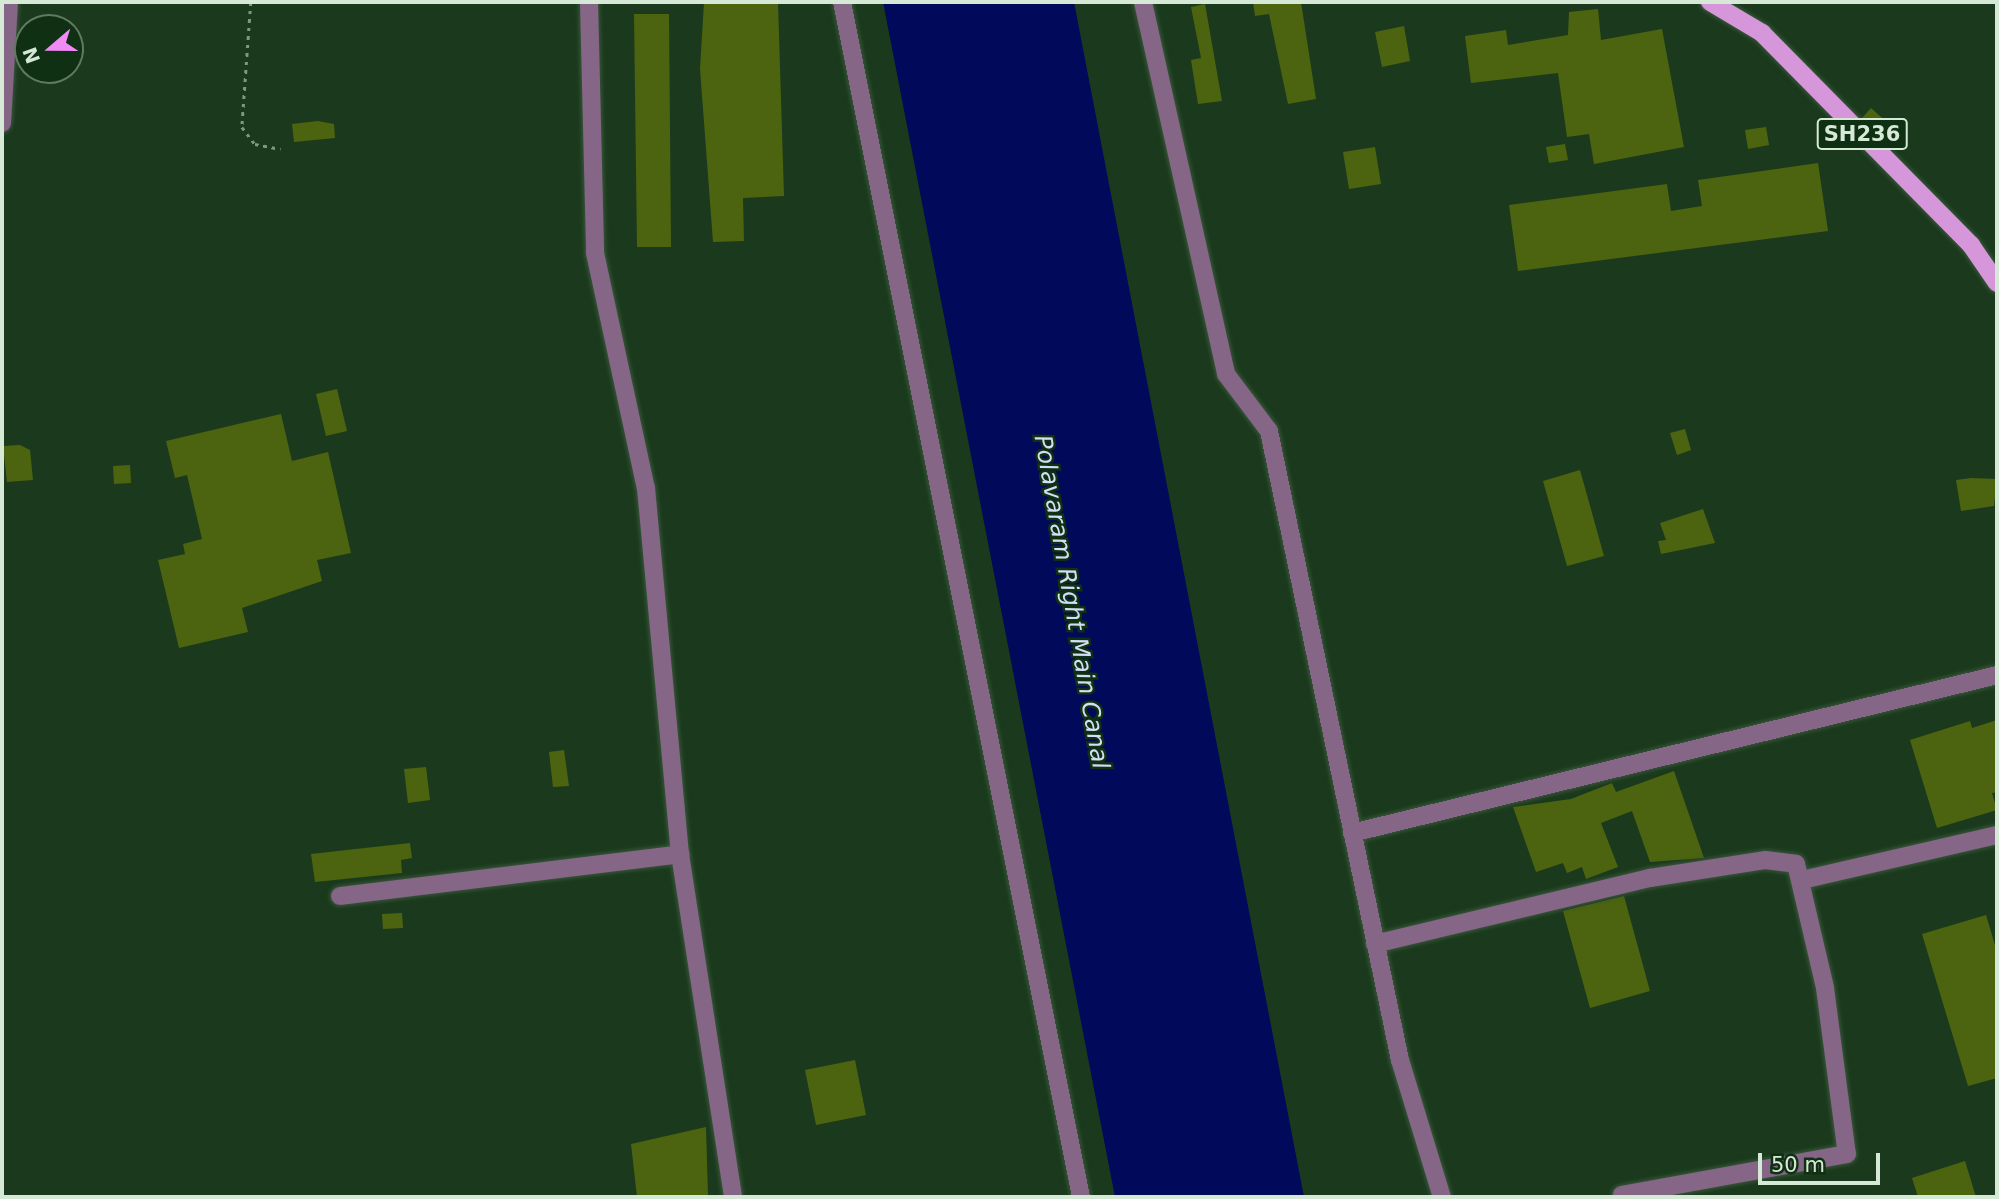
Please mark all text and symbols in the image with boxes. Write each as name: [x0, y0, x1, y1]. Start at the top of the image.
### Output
north arrow: [14, 14, 84, 84]
text: N: [18, 44, 44, 67]
road number: SH236: [1816, 116, 1908, 152]
water label: Polavaram Right Main Canal: [1027, 433, 1115, 771]
scale bar: [1761, 1140, 1884, 1184]
text: 50 m: [1771, 1153, 1825, 1177]

